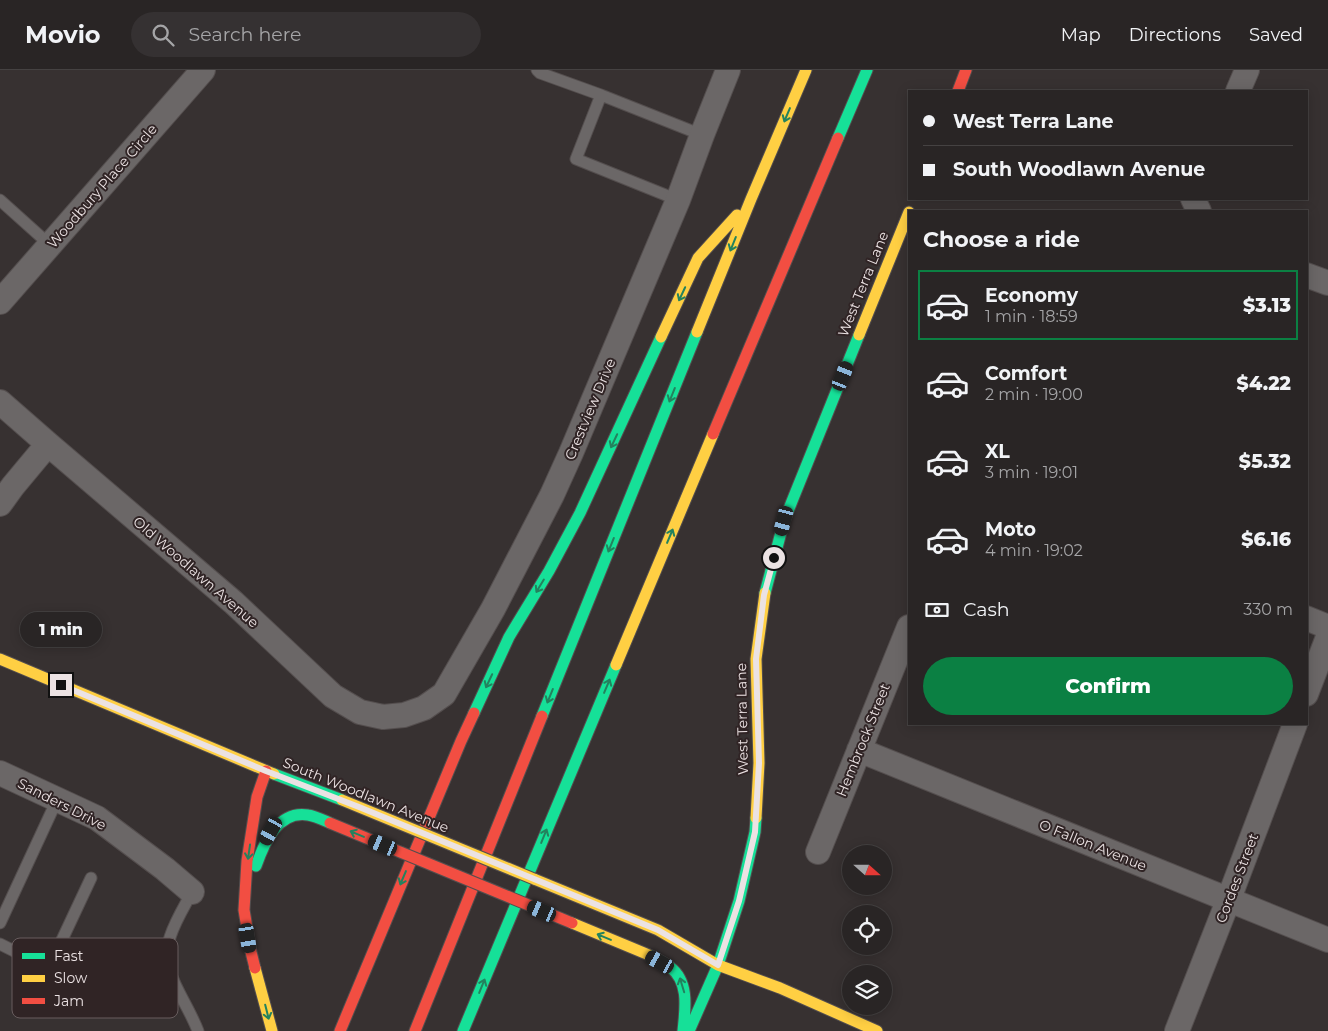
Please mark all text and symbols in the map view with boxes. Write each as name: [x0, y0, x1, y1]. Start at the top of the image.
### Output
search box: [131, 12, 481, 57]
text: Movio: [25, 20, 101, 49]
icon: search: [149, 21, 177, 49]
text: Search here: [189, 23, 302, 46]
text: Map: [1061, 24, 1101, 46]
text: Directions: [1129, 24, 1221, 46]
text: Saved: [1249, 24, 1303, 46]
one-way arrow: [782, 107, 791, 122]
text: West Terra Lane: [953, 110, 1114, 133]
street label: Woodbury Place Circle: [43, 120, 161, 252]
text: South Woodlawn Avenue: [953, 158, 1205, 181]
text: Choose a ride: [923, 226, 1080, 253]
street label: West Terra Lane: [834, 229, 892, 339]
one-way arrow: [728, 236, 737, 251]
icon: car: [925, 283, 970, 328]
text: Economy: [985, 284, 1078, 307]
one-way arrow: [676, 286, 686, 301]
text: $3.13: [1243, 294, 1291, 317]
text: 1 min · 18:59: [985, 307, 1078, 326]
street label: Crestview Drive: [561, 356, 619, 462]
car: [830, 359, 855, 393]
icon: car: [925, 361, 970, 406]
text: Comfort: [985, 362, 1067, 385]
text: $4.22: [1237, 372, 1291, 395]
text: 2 min · 19:00: [985, 385, 1083, 404]
one-way arrow: [667, 387, 676, 402]
one-way arrow: [608, 433, 618, 448]
icon: car: [925, 439, 970, 484]
text: XL: [985, 440, 1010, 463]
text: $5.32: [1239, 450, 1291, 473]
text: 3 min · 19:01: [985, 463, 1078, 482]
car: [772, 505, 795, 537]
street label: Old Woodlawn Avenue: [129, 513, 263, 631]
icon: car: [925, 517, 970, 562]
text: Moto: [985, 518, 1036, 541]
text: $6.16: [1241, 528, 1291, 551]
one-way arrow: [666, 529, 675, 544]
one-way arrow: [606, 537, 615, 552]
text: 4 min · 19:02: [985, 541, 1083, 560]
route start: [763, 547, 785, 569]
one-way arrow: [534, 578, 544, 592]
icon: cash: [923, 596, 951, 624]
text: Cash: [963, 598, 1010, 621]
text: 330 m: [1243, 600, 1293, 619]
callout: 1 min: [20, 612, 102, 648]
text: 1 min: [39, 620, 83, 639]
button: Confirm: [923, 657, 1293, 715]
street label: West Terra Lane: [732, 663, 752, 775]
one-way arrow: [483, 673, 493, 688]
route end: [50, 674, 72, 696]
one-way arrow: [602, 679, 612, 694]
street label: Hembrock Street: [832, 680, 894, 799]
one-way arrow: [545, 688, 554, 703]
street label: South Woodlawn Avenue: [280, 753, 452, 837]
street label: Sanders Drive: [15, 774, 109, 834]
car: [257, 814, 284, 848]
street label: O Fallon Avenue: [1037, 815, 1149, 875]
one-way arrow: [349, 829, 365, 838]
one-way arrow: [539, 829, 549, 844]
street label: Cordes Street: [1212, 830, 1262, 925]
car: [366, 832, 399, 858]
one-way arrow: [243, 844, 253, 860]
north arrow: [842, 845, 892, 895]
map controls: [842, 845, 892, 1015]
one-way arrow: [398, 870, 408, 885]
car: [525, 898, 558, 924]
button: locate: [842, 905, 892, 955]
car: [238, 922, 257, 954]
one-way arrow: [596, 931, 611, 940]
legend: [12, 938, 178, 1018]
text: Fast: [54, 947, 84, 965]
car: [643, 948, 676, 976]
button: layers: [842, 965, 892, 1015]
text: Slow: [54, 969, 88, 987]
one-way arrow: [676, 977, 686, 993]
one-way arrow: [477, 979, 487, 994]
text: Jam: [53, 992, 84, 1010]
one-way arrow: [263, 1003, 272, 1019]

